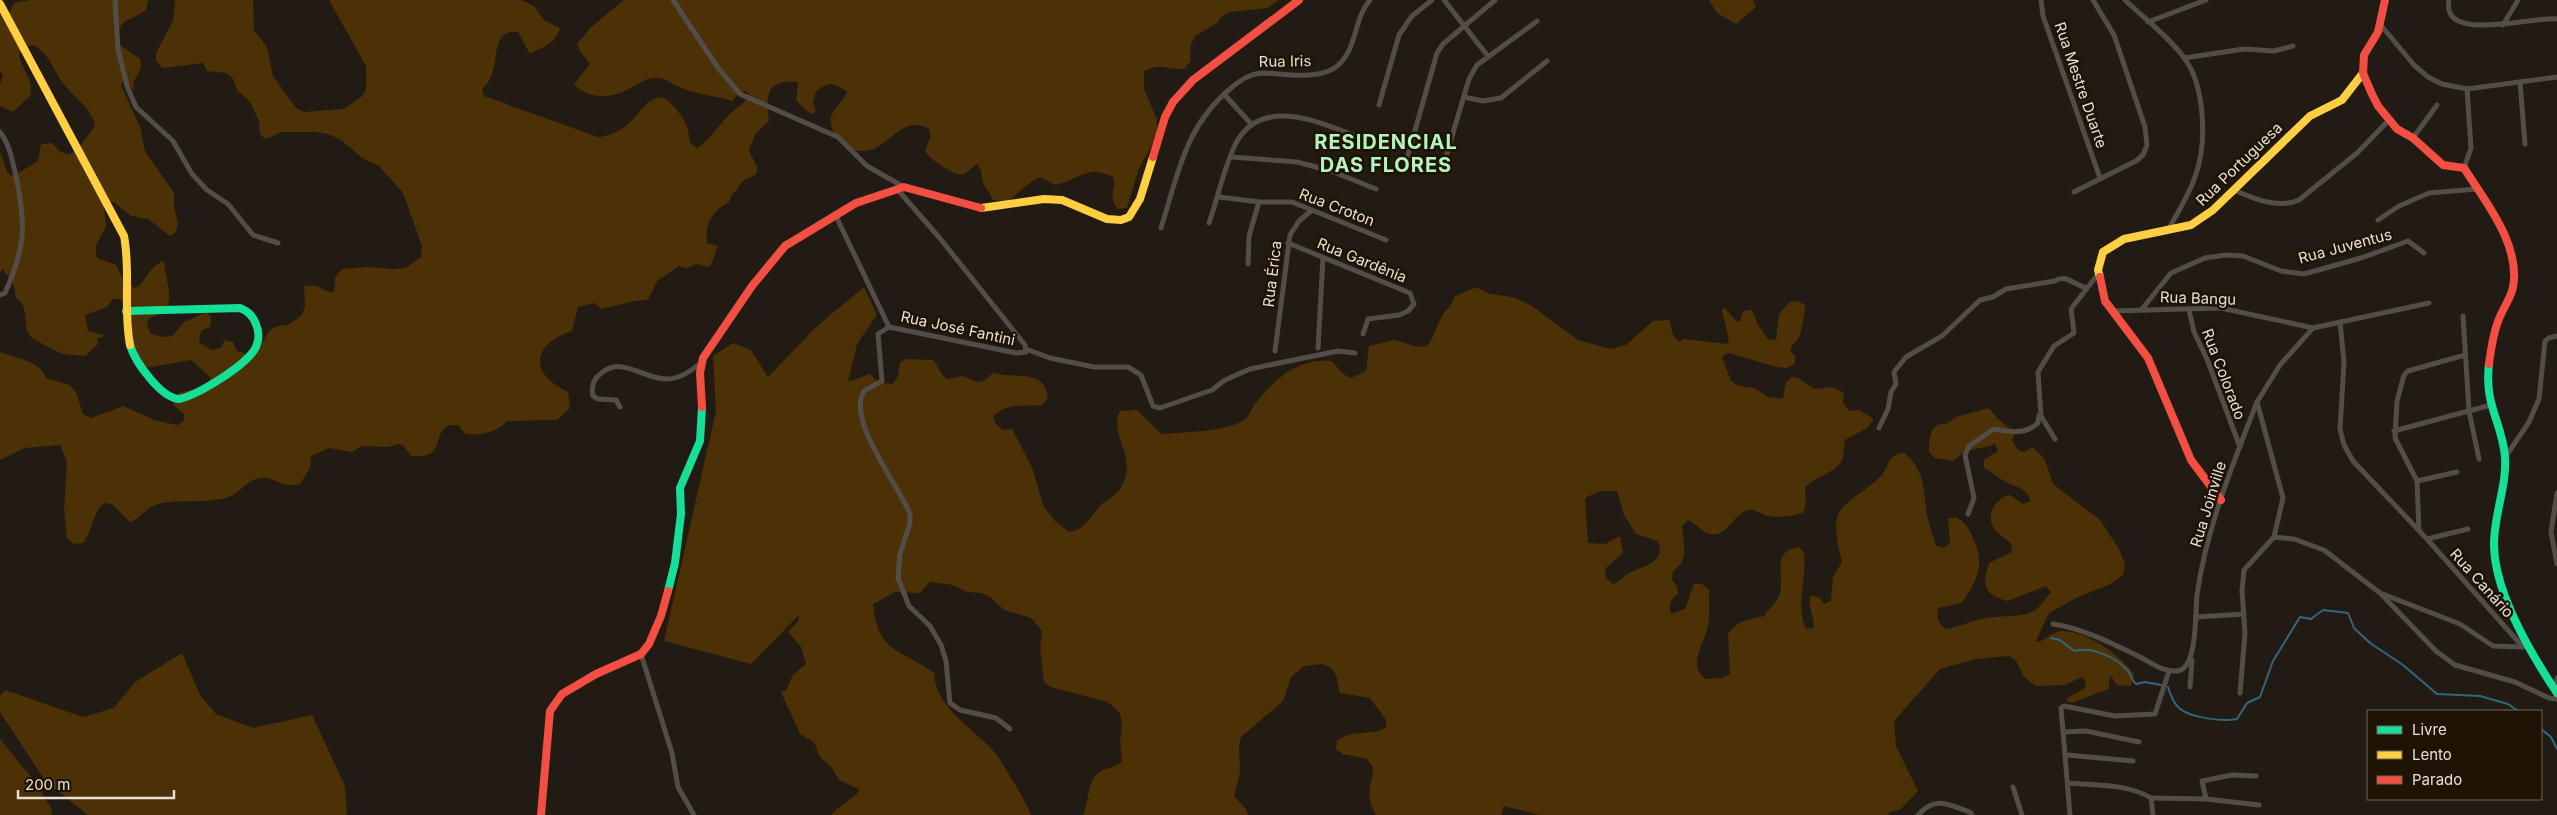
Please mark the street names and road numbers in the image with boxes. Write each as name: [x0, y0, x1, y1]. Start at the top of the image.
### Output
street label: Rua Mestre Duarte: [2051, 19, 2111, 151]
street label: Rua Iris: [1259, 51, 1312, 71]
street label: Rua Portuguesa: [2192, 118, 2286, 210]
street label: Rua Croton: [1297, 184, 1377, 230]
street label: Rua Juventus: [2296, 224, 2394, 268]
street label: Rua Gardênia: [1314, 233, 1410, 287]
street label: Rua Érica: [1258, 240, 1286, 308]
street label: Rua Bangu: [2160, 287, 2236, 309]
street label: Rua José Fantini: [899, 307, 1017, 349]
street label: Rua Colorado: [2198, 326, 2250, 422]
street label: Rua Joinville: [2186, 459, 2230, 549]
street label: Rua Canário: [2446, 545, 2518, 621]

